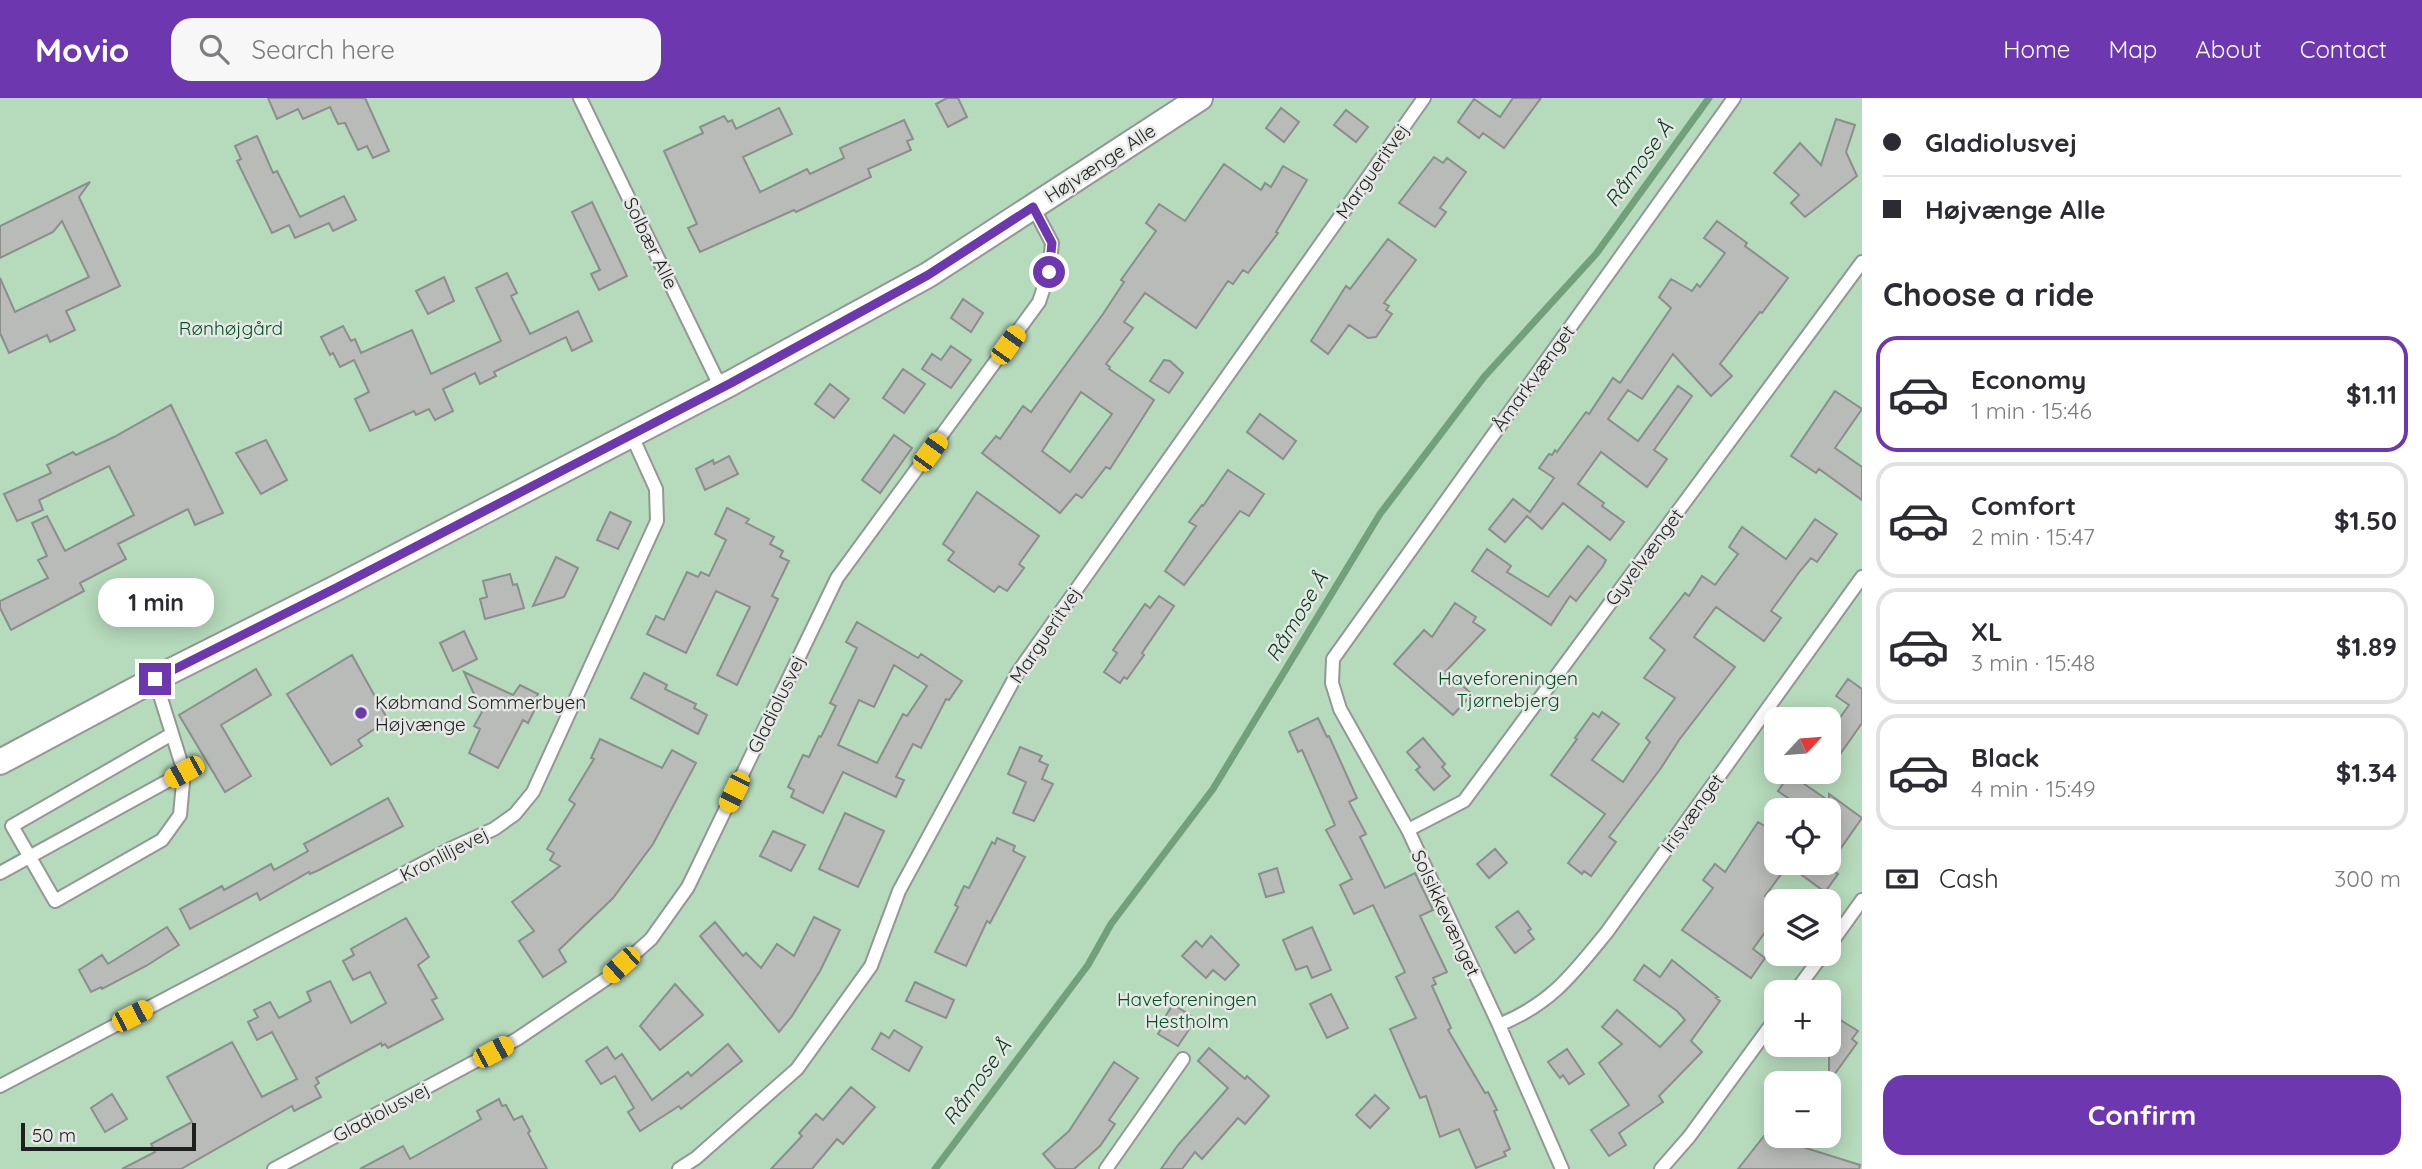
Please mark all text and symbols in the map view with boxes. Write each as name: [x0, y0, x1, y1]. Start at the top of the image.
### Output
search box: [171, 18, 661, 81]
text: Movio: [35, 29, 129, 70]
icon: search: [195, 30, 233, 68]
text: Search here: [251, 33, 395, 66]
text: Home: [2003, 34, 2070, 64]
text: Map: [2108, 34, 2157, 64]
text: About: [2195, 34, 2262, 64]
text: Contact: [2300, 34, 2387, 64]
water label: Råmose Å: [1598, 115, 1678, 211]
street label: Højvænge Alle: [1040, 118, 1160, 208]
street label: Margueritvej: [1330, 119, 1414, 223]
text: Gladiolusvej: [1925, 126, 2077, 159]
street label: Solbær Alle: [618, 193, 684, 293]
text: Højvænge Alle: [1925, 193, 2106, 226]
route start: [1033, 256, 1065, 288]
text: Choose a ride: [1883, 274, 2095, 314]
park label: Rønhøjgård: [179, 316, 283, 340]
street label: Åmarkvænget: [1486, 320, 1580, 436]
car: [988, 322, 1029, 368]
icon: car: [1887, 363, 1950, 426]
text: Economy: [1971, 363, 2086, 396]
text: $1.11: [2346, 378, 2397, 411]
text: 1 min · 15:46: [1971, 396, 2092, 425]
car: [910, 429, 951, 475]
icon: car: [1887, 489, 1950, 552]
text: Comfort: [1971, 489, 2076, 522]
street label: Gyvelvænget: [1600, 504, 1688, 610]
text: $1.50: [2334, 504, 2397, 537]
text: 2 min · 15:47: [1971, 522, 2095, 551]
water label: Råmose Å: [1259, 567, 1333, 666]
callout: 1 min: [97, 578, 213, 626]
street label: Margueritvej: [1004, 582, 1086, 688]
text: 1 min: [128, 588, 184, 617]
icon: car: [1887, 615, 1950, 678]
text: XL: [1971, 615, 2003, 648]
text: $1.89: [2336, 630, 2397, 663]
text: 3 min · 15:48: [1971, 648, 2095, 677]
street label: Gladiolusvej: [742, 651, 810, 757]
route end: [139, 663, 171, 695]
park label: Haveforeningen Tjørnebjerg: [1438, 666, 1578, 712]
place label: Købmand Sommerbyen Højvænge: [375, 690, 586, 736]
marker: Købmand Sommerbyen Højvænge: [353, 705, 369, 721]
north arrow: [1764, 707, 1841, 784]
map controls: [1764, 707, 1841, 1148]
icon: car: [1887, 741, 1950, 804]
text: Black: [1971, 741, 2040, 774]
car: [161, 753, 208, 791]
text: $1.34: [2336, 756, 2397, 789]
car: [716, 769, 753, 815]
street label: Irisvænget: [1655, 769, 1729, 857]
text: 4 min · 15:49: [1971, 774, 2095, 803]
button: locate: [1764, 798, 1841, 875]
street label: Kronliljevej: [396, 821, 492, 887]
street label: Solsikkevænget: [1406, 846, 1486, 980]
icon: cash: [1883, 860, 1921, 898]
text: Cash: [1939, 862, 1999, 895]
text: 300 m: [2334, 864, 2401, 893]
button: layers: [1764, 889, 1841, 966]
car: [599, 943, 644, 987]
button: +: [1764, 980, 1841, 1057]
park label: Haveforeningen Hestholm: [1117, 987, 1257, 1033]
car: [109, 997, 156, 1035]
car: [470, 1033, 517, 1071]
water label: Råmose Å: [936, 1033, 1016, 1129]
button: −: [1764, 1071, 1841, 1148]
button: Confirm: [1883, 1075, 2401, 1155]
street label: Gladiolusvej: [329, 1077, 433, 1147]
scale bar: [21, 1120, 196, 1152]
text: 50 m: [32, 1123, 76, 1147]

